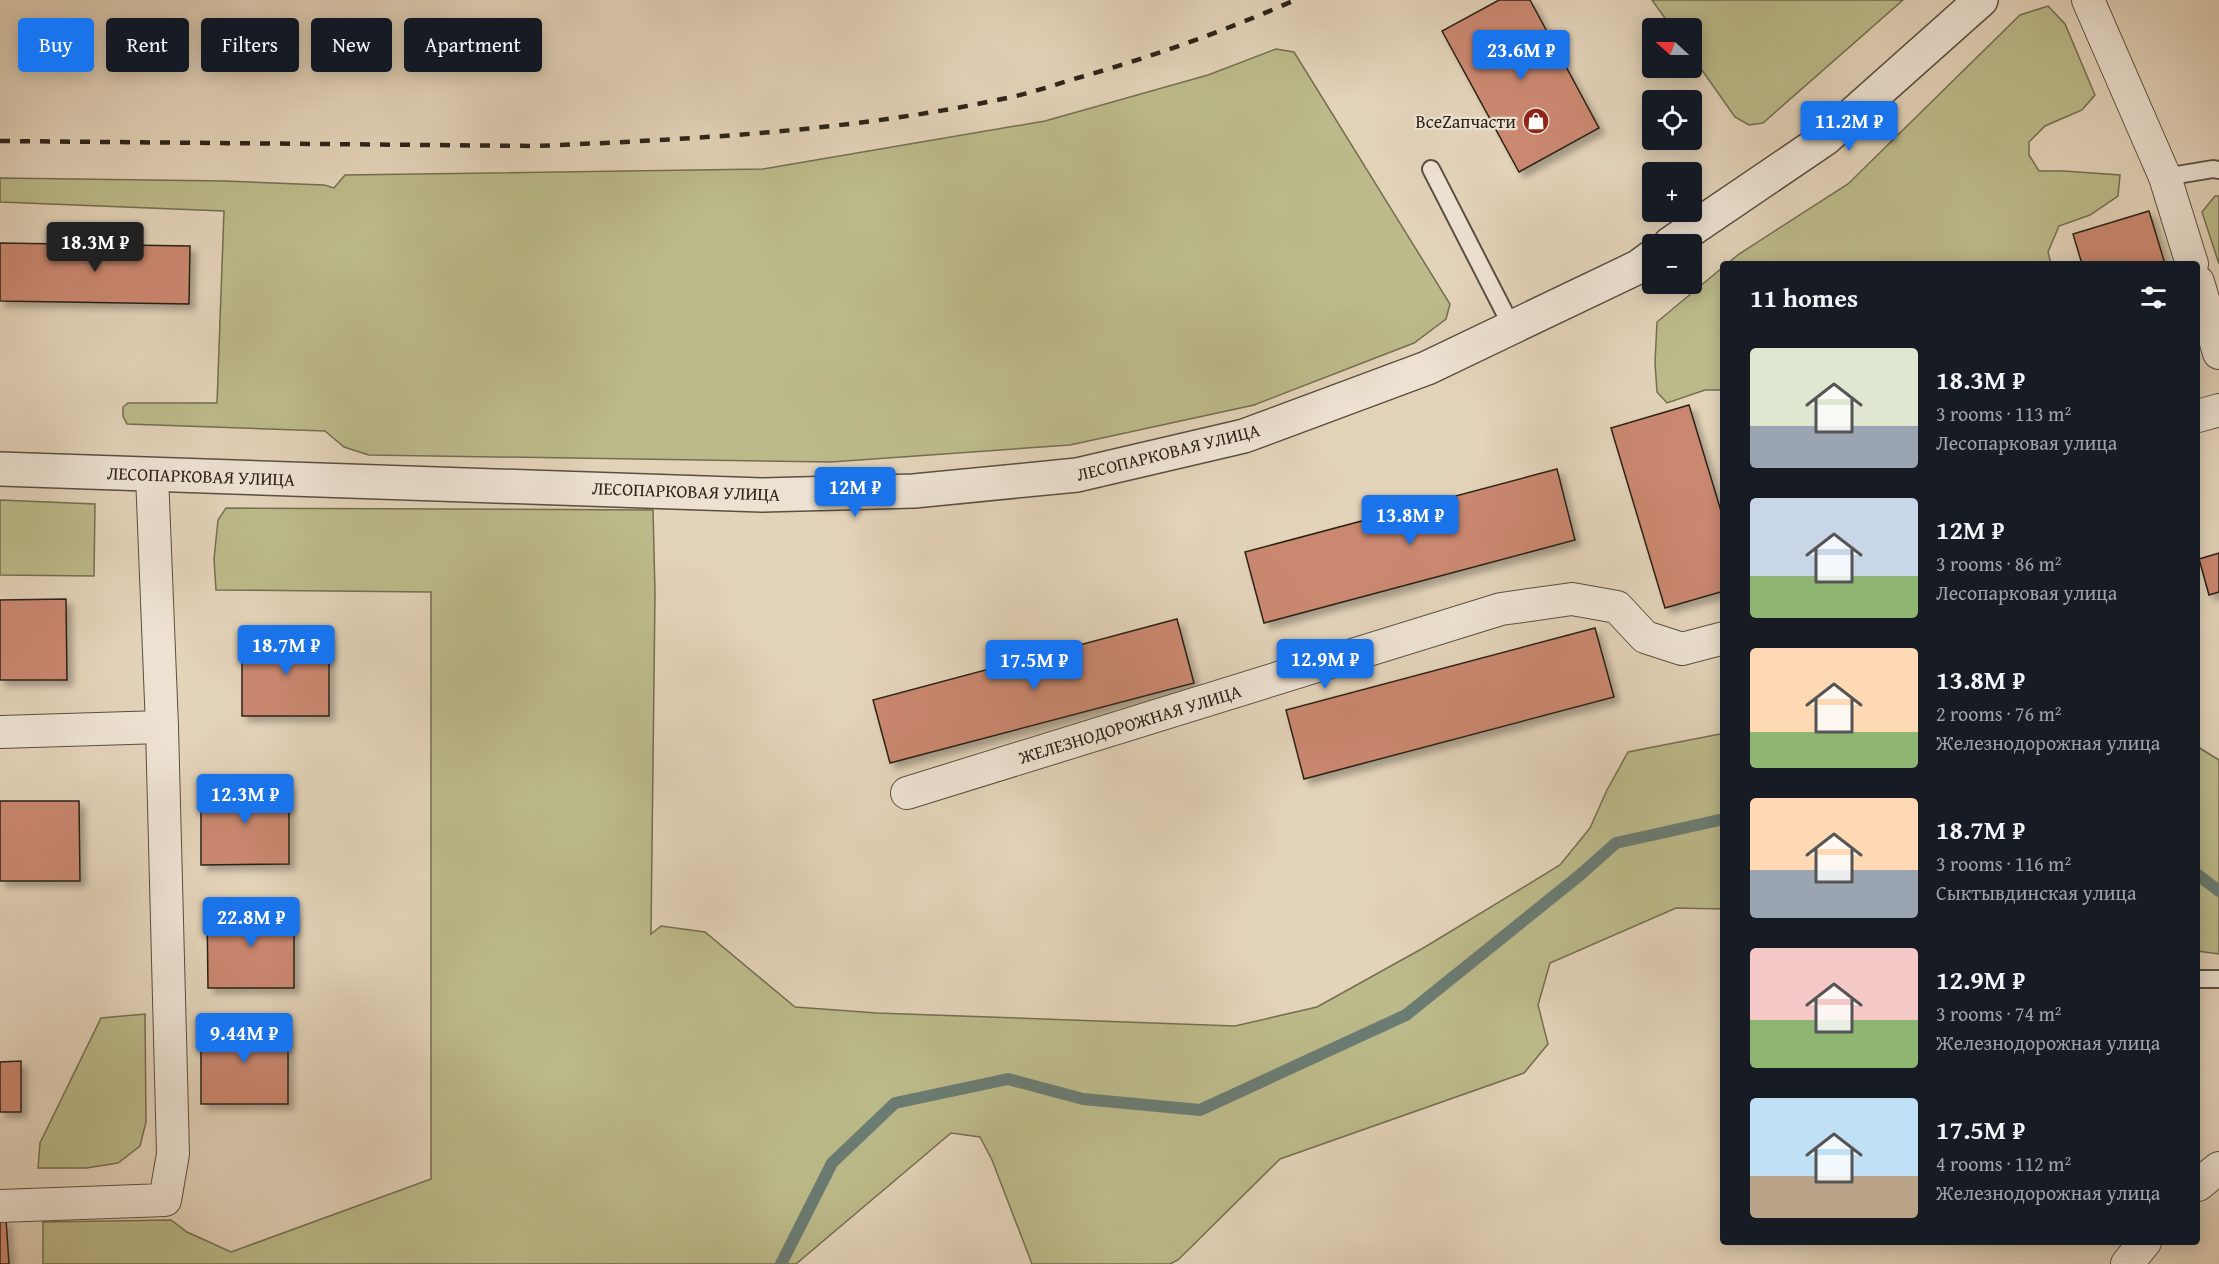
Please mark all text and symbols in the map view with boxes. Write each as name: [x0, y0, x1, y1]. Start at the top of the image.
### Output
chip: Buy: [18, 18, 94, 72]
chip: Rent: [106, 18, 189, 72]
chip: Filters: [201, 18, 299, 72]
chip: New: [311, 18, 392, 72]
chip: Apartment: [404, 18, 542, 72]
north arrow: [1642, 18, 1702, 78]
map controls: [1642, 18, 1702, 294]
pin: 23.6M ₽: [1466, 30, 1576, 81]
text: 23.6M ₽: [1487, 35, 1555, 64]
button: locate: [1642, 90, 1702, 150]
pin: 11.2M ₽: [1794, 101, 1904, 152]
shop icon: ВсеZапчасти: [1521, 106, 1551, 136]
text: 11.2M ₽: [1815, 106, 1883, 135]
place label: ВсеZапчасти: [1416, 108, 1516, 135]
button: +: [1642, 162, 1702, 222]
pin: 18.3M ₽: [40, 222, 150, 273]
text: 18.3M ₽: [61, 227, 129, 256]
button: −: [1642, 234, 1702, 294]
text: 11 homes: [1750, 278, 1858, 317]
icon: filters: [2137, 281, 2170, 314]
text: 18.3M ₽: [1936, 360, 2025, 399]
icon: home: [1798, 372, 1870, 444]
text: 3 rooms · 113 m²: [1936, 399, 2071, 428]
street label: ЛЕСОПАРКОВАЯ УЛИЦА: [1073, 416, 1263, 488]
text: Лесопарковая улица: [1936, 428, 2117, 457]
street label: ЛЕСОПАРКОВАЯ УЛИЦА: [107, 459, 296, 493]
pin: 12M ₽: [813, 467, 897, 518]
text: 12M ₽: [829, 472, 881, 501]
street label: ЛЕСОПАРКОВАЯ УЛИЦА: [592, 474, 781, 508]
pin: 13.8M ₽: [1355, 495, 1465, 546]
text: 13.8M ₽: [1376, 500, 1444, 529]
text: 12M ₽: [1936, 510, 2005, 549]
icon: home: [1798, 522, 1870, 594]
text: 3 rooms · 86 m²: [1936, 549, 2062, 578]
text: Лесопарковая улица: [1936, 578, 2117, 607]
pin: 18.7M ₽: [231, 625, 341, 676]
text: 18.7M ₽: [252, 630, 320, 659]
pin: 12.9M ₽: [1270, 639, 1380, 690]
pin: 17.5M ₽: [979, 640, 1089, 691]
text: 12.9M ₽: [1291, 644, 1359, 673]
text: 17.5M ₽: [1000, 645, 1068, 674]
text: 13.8M ₽: [1936, 660, 2025, 699]
icon: home: [1798, 672, 1870, 744]
street label: ЖЕЛЕЗНОДОРОЖНАЯ УЛИЦА: [1015, 677, 1245, 771]
text: 2 rooms · 76 m²: [1936, 699, 2062, 728]
text: Железнодорожная улица: [1936, 728, 2160, 757]
pin: 12.3M ₽: [190, 774, 300, 825]
text: 12.3M ₽: [211, 779, 279, 808]
text: 18.7M ₽: [1936, 810, 2025, 849]
icon: home: [1798, 822, 1870, 894]
text: 3 rooms · 116 m²: [1936, 849, 2071, 878]
text: Сыктывдинская улица: [1936, 878, 2137, 907]
pin: 22.8M ₽: [196, 897, 306, 948]
text: 22.8M ₽: [217, 902, 285, 931]
text: 12.9M ₽: [1936, 960, 2025, 999]
icon: home: [1798, 972, 1870, 1044]
text: 3 rooms · 74 m²: [1936, 999, 2062, 1028]
pin: 9.44M ₽: [189, 1013, 299, 1064]
text: 9.44M ₽: [210, 1018, 278, 1047]
text: Железнодорожная улица: [1936, 1028, 2160, 1057]
text: 17.5M ₽: [1936, 1110, 2025, 1149]
icon: home: [1798, 1122, 1870, 1194]
text: 4 rooms · 112 m²: [1936, 1149, 2071, 1178]
text: Железнодорожная улица: [1936, 1178, 2160, 1207]

